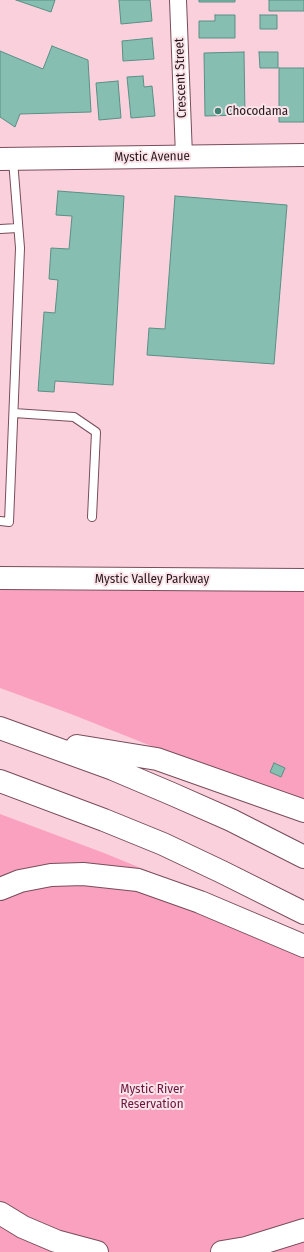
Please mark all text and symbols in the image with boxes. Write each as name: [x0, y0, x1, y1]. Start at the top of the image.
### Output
street label: Crescent Street: [172, 38, 190, 118]
place label: Chocodama: [226, 103, 288, 119]
marker: Chocodama: [213, 106, 223, 116]
street label: Mystic Avenue: [114, 149, 190, 165]
street label: Mystic Valley Parkway: [95, 571, 209, 587]
park label: Mystic River Reservation: [120, 1081, 184, 1112]

